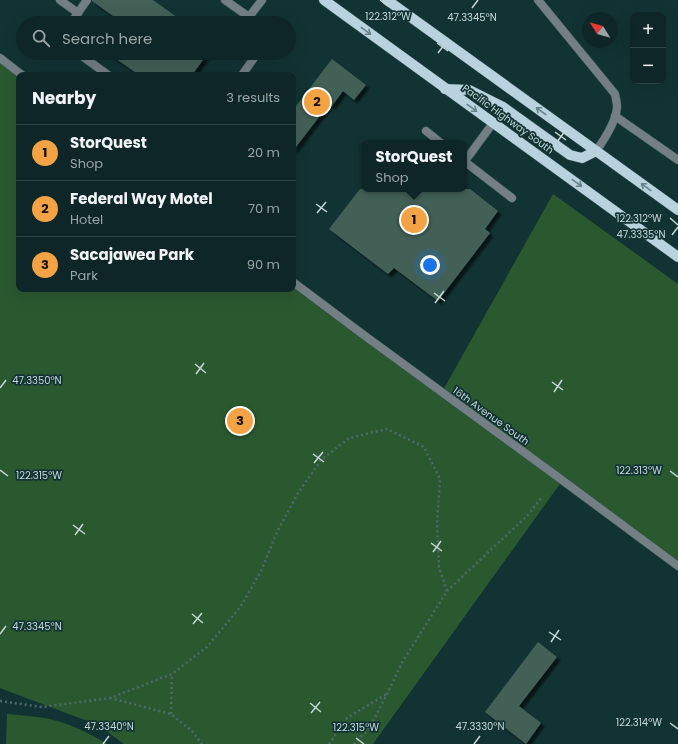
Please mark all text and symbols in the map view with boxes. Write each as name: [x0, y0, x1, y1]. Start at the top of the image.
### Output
text: 122.312°W: [365, 9, 411, 24]
text: 47.3345°N: [447, 10, 497, 25]
north arrow: [582, 12, 618, 48]
map controls: [630, 12, 666, 84]
button: +: [630, 12, 666, 48]
search box: [16, 16, 296, 60]
icon: search: [30, 27, 52, 49]
one-way arrow: [361, 27, 372, 35]
text: Search here: [62, 28, 152, 49]
button: −: [630, 48, 666, 84]
street label: Pacific Highway South: [459, 81, 557, 157]
text: Nearby: [32, 86, 96, 110]
pin: 2: [304, 87, 330, 117]
text: 3 results: [226, 88, 280, 107]
one-way arrow: [466, 104, 477, 112]
one-way arrow: [536, 107, 547, 115]
text: StorQuest: [70, 132, 147, 153]
popup: [361, 140, 467, 192]
text: 1: [43, 143, 47, 162]
text: 20 m: [247, 143, 280, 162]
text: StorQuest: [376, 146, 452, 167]
text: Shop: [70, 154, 103, 173]
text: Shop: [376, 168, 409, 187]
one-way arrow: [571, 179, 582, 188]
one-way arrow: [641, 183, 652, 192]
text: Federal Way Motel: [70, 188, 213, 209]
text: 2: [41, 199, 49, 218]
text: 70 m: [248, 199, 280, 218]
pin: 1: [401, 205, 427, 235]
text: Hotel: [70, 210, 103, 229]
text: 122.312°W: [616, 211, 662, 226]
text: 47.3335°N: [617, 227, 665, 242]
text: Sacajawea Park: [70, 244, 194, 265]
text: 3: [41, 255, 49, 274]
text: 90 m: [247, 255, 280, 274]
your location: [420, 255, 440, 275]
text: Park: [70, 266, 98, 285]
text: 47.3350°N: [12, 373, 62, 388]
street label: 16th Avenue South: [450, 383, 532, 449]
pin: 3: [227, 406, 253, 436]
text: 122.313°W: [616, 463, 662, 478]
text: 122.315°W: [16, 468, 62, 483]
text: 47.3345°N: [12, 619, 62, 634]
text: 122.314°W: [616, 715, 662, 730]
text: 47.3340°N: [84, 719, 134, 734]
text: 47.3330°N: [456, 719, 504, 734]
text: 122.315°W: [333, 720, 379, 735]

